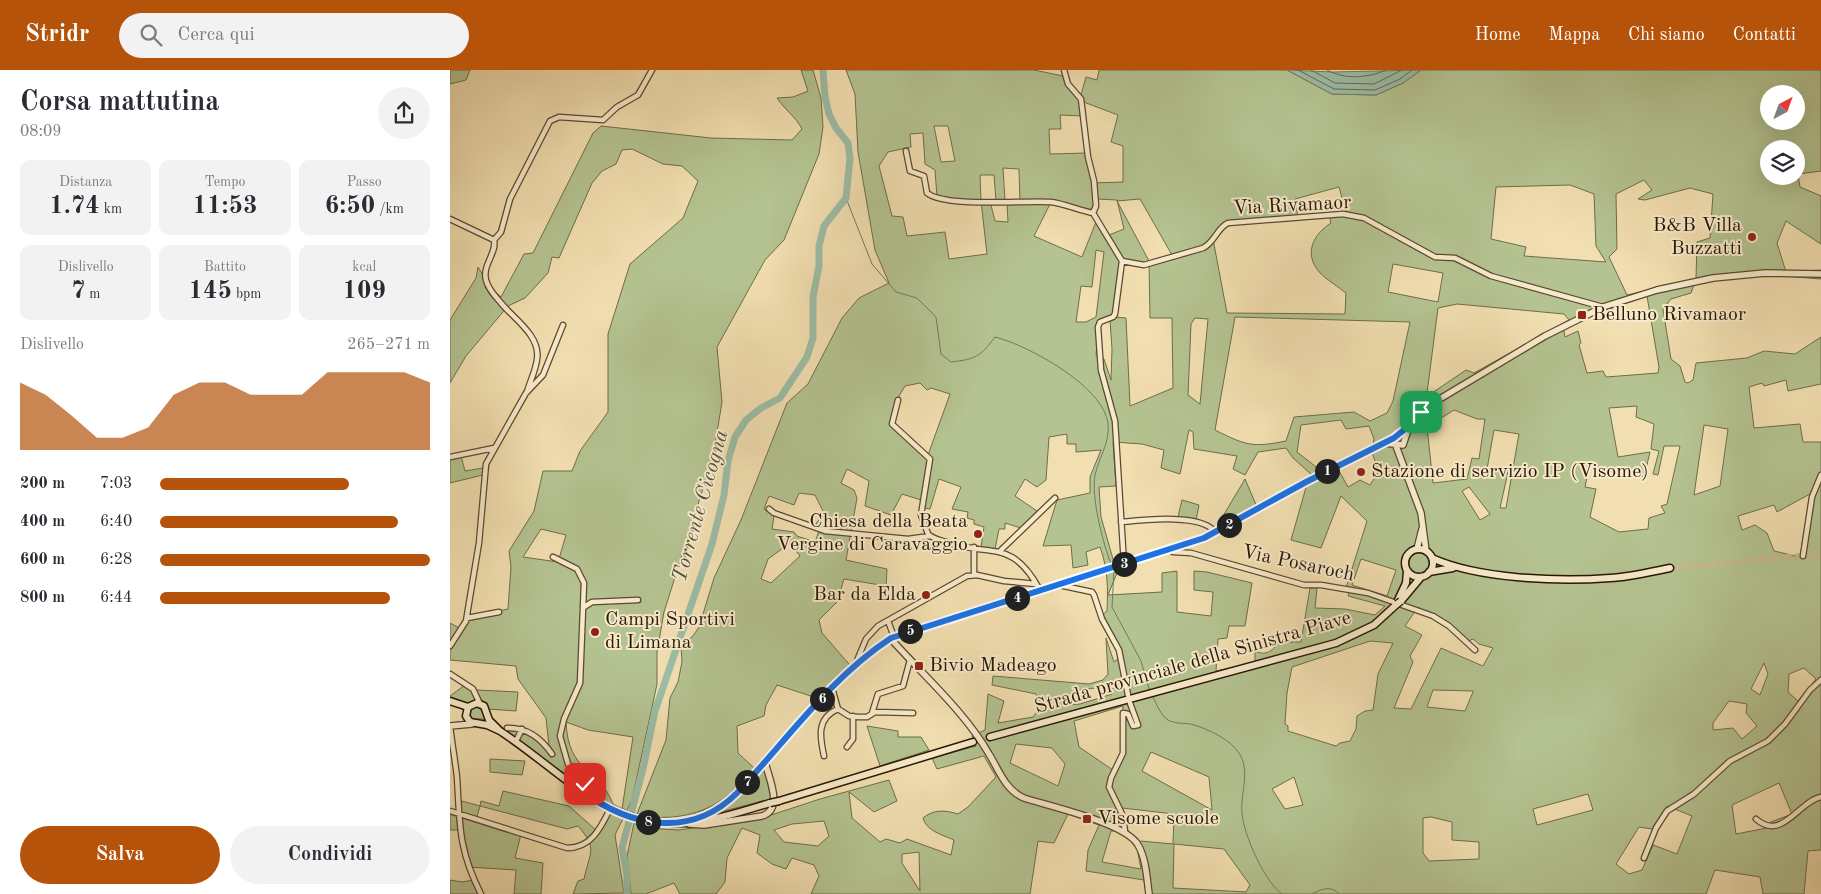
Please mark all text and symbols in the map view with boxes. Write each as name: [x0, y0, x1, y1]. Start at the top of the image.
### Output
search box: [119, 13, 469, 58]
icon: search: [137, 21, 165, 49]
text: Stridr: [25, 23, 89, 47]
text: Cerca qui: [177, 26, 255, 45]
text: Home: [1475, 26, 1521, 44]
text: Mappa: [1549, 26, 1600, 44]
text: Chi siamo: [1628, 26, 1705, 44]
text: Contatti: [1733, 26, 1796, 44]
north arrow: [1760, 85, 1805, 130]
map controls: [1760, 85, 1805, 185]
button: share: [378, 87, 430, 139]
text: Corsa mattutina: [20, 89, 220, 117]
text: 08:09: [20, 124, 62, 140]
button: layers: [1760, 140, 1805, 185]
text: Distanza: [59, 175, 112, 189]
text: Tempo: [205, 175, 245, 189]
text: Passo: [347, 175, 382, 189]
street label: Via Rivamaor: [1232, 193, 1352, 219]
text: 1.74: [49, 194, 100, 219]
text: 11:53: [192, 194, 258, 219]
text: 6:50: [325, 194, 375, 219]
text: km: [100, 202, 122, 216]
text: /km: [375, 202, 404, 216]
place label: B&B Villa Buzzatti: [1652, 216, 1742, 259]
marker: B&B Villa Buzzatti: [1746, 231, 1758, 243]
text: Dislivello: [58, 260, 114, 274]
text: Battito: [204, 260, 246, 274]
text: kcal: [352, 260, 376, 274]
text: 7: [71, 279, 85, 304]
text: 145: [189, 279, 232, 304]
text: 109: [343, 279, 386, 304]
text: m: [85, 287, 100, 301]
text: bpm: [232, 287, 261, 301]
place label: Belluno Rivamaor: [1592, 305, 1746, 325]
marker: Belluno Rivamaor: [1576, 309, 1588, 321]
text: Dislivello: [20, 337, 84, 353]
text: 265–271 m: [347, 337, 430, 353]
pin: [1400, 391, 1442, 433]
icon: arrive: [1407, 398, 1435, 426]
water label: Torrente Cicogna: [669, 428, 733, 584]
pin: 1: [1314, 458, 1340, 484]
place label: Stazione di servizio IP (Visome): [1371, 462, 1649, 482]
text: 1: [1323, 464, 1332, 478]
marker: Stazione di servizio IP (Visome): [1355, 466, 1367, 478]
text: 200 m: [20, 476, 65, 492]
text: 7:03: [100, 476, 132, 492]
place label: Chiesa della Beata Vergine di Caravaggio: [776, 512, 968, 555]
pin: 2: [1216, 512, 1242, 538]
text: 400 m: [20, 514, 65, 530]
text: 6:40: [100, 514, 132, 530]
text: 2: [1225, 518, 1234, 532]
marker: Chiesa della Beata Vergine di Caravaggio: [972, 528, 984, 540]
street label: Via Posaroch: [1240, 542, 1356, 586]
text: 600 m: [20, 552, 65, 568]
text: 6:28: [100, 552, 132, 568]
pin: 3: [1112, 552, 1136, 576]
text: 3: [1120, 557, 1129, 571]
place label: Bar da Elda: [813, 585, 916, 605]
pin: 4: [1004, 586, 1030, 610]
marker: Bar da Elda: [920, 589, 932, 601]
text: 800 m: [20, 590, 65, 606]
text: 6:44: [100, 590, 132, 606]
text: 4: [1013, 591, 1022, 605]
street label: Strada provinciale della Sinistra Piave: [1032, 608, 1354, 718]
place label: Campi Sportivi di Limana: [605, 610, 735, 653]
pin: 5: [898, 618, 922, 644]
text: 5: [906, 624, 915, 638]
marker: Campi Sportivi di Limana: [589, 626, 601, 638]
place label: Bivio Madeago: [929, 656, 1057, 676]
marker: Bivio Madeago: [913, 660, 925, 672]
pin: 6: [810, 686, 834, 712]
text: 6: [818, 692, 827, 706]
pin: [564, 763, 606, 805]
icon: check: [571, 770, 599, 798]
pin: 7: [734, 770, 760, 794]
text: 7: [743, 775, 752, 789]
place label: Visome scuole: [1097, 809, 1219, 829]
pin: 8: [636, 810, 660, 834]
marker: Visome scuole: [1081, 813, 1093, 825]
text: 8: [644, 815, 653, 829]
button: Salva: [20, 826, 220, 884]
button: Condividi: [230, 826, 430, 884]

